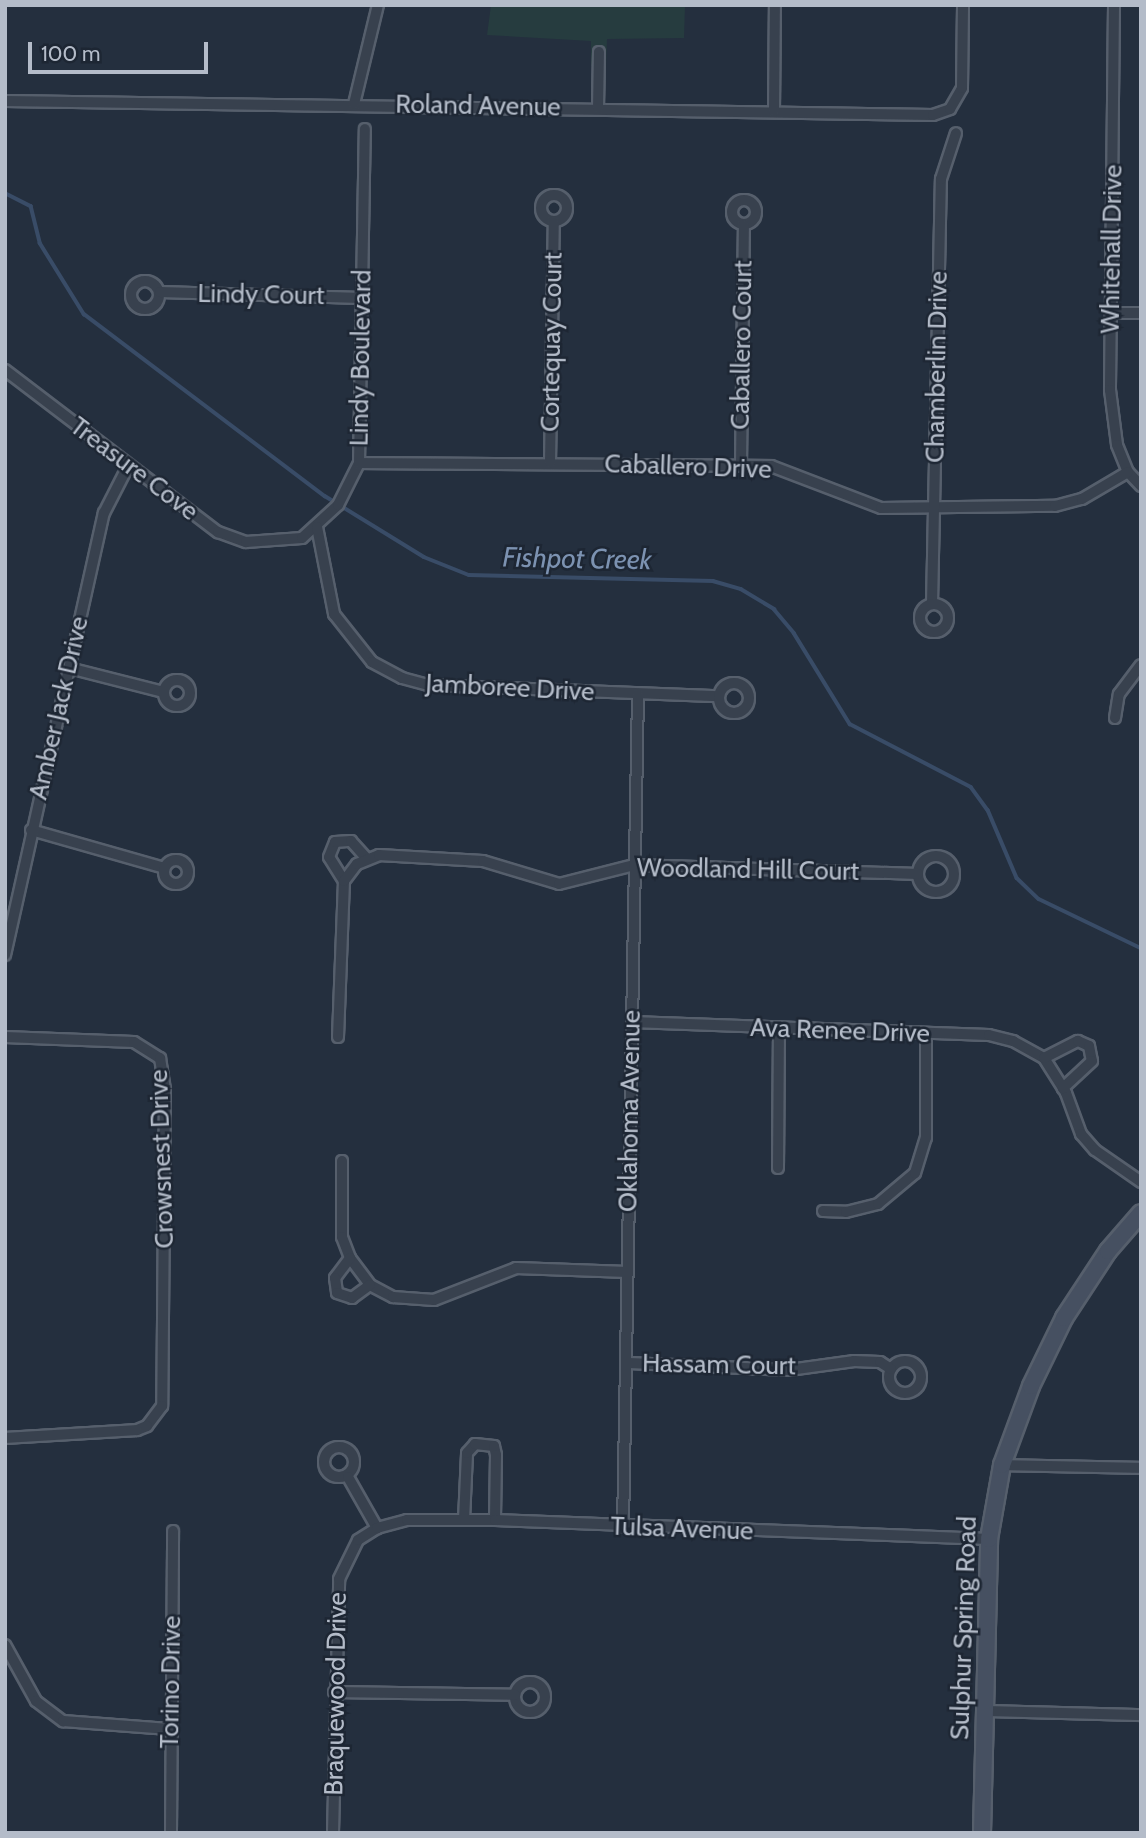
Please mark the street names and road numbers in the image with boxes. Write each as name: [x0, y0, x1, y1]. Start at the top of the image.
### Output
street label: Roland Avenue: [395, 89, 561, 123]
street label: Whitehall Drive: [1095, 164, 1129, 334]
street label: Cortequay Court: [535, 252, 569, 432]
street label: Caballero Court: [725, 260, 759, 430]
street label: Lindy Boulevard: [344, 269, 378, 447]
street label: Chamberlin Drive: [920, 271, 954, 463]
street label: Lindy Court: [197, 278, 325, 312]
street label: Treasure Cove: [64, 411, 204, 527]
street label: Caballero Drive: [604, 448, 772, 486]
street label: Amber Jack Drive: [23, 613, 95, 803]
street label: Jamboree Drive: [425, 668, 595, 708]
street label: Woodland Hill Court: [637, 852, 859, 888]
street label: Oklahoma Avenue: [613, 1010, 647, 1212]
street label: Ava Renee Drive: [750, 1012, 930, 1050]
street label: Crowsnest Drive: [143, 1069, 181, 1249]
street label: Hassam Court: [642, 1348, 796, 1382]
street label: Tulsa Avenue: [610, 1511, 754, 1547]
street label: Sulphur Spring Road: [945, 1516, 983, 1740]
street label: Braquewood Drive: [319, 1592, 353, 1796]
street label: Torino Drive: [154, 1615, 188, 1749]

